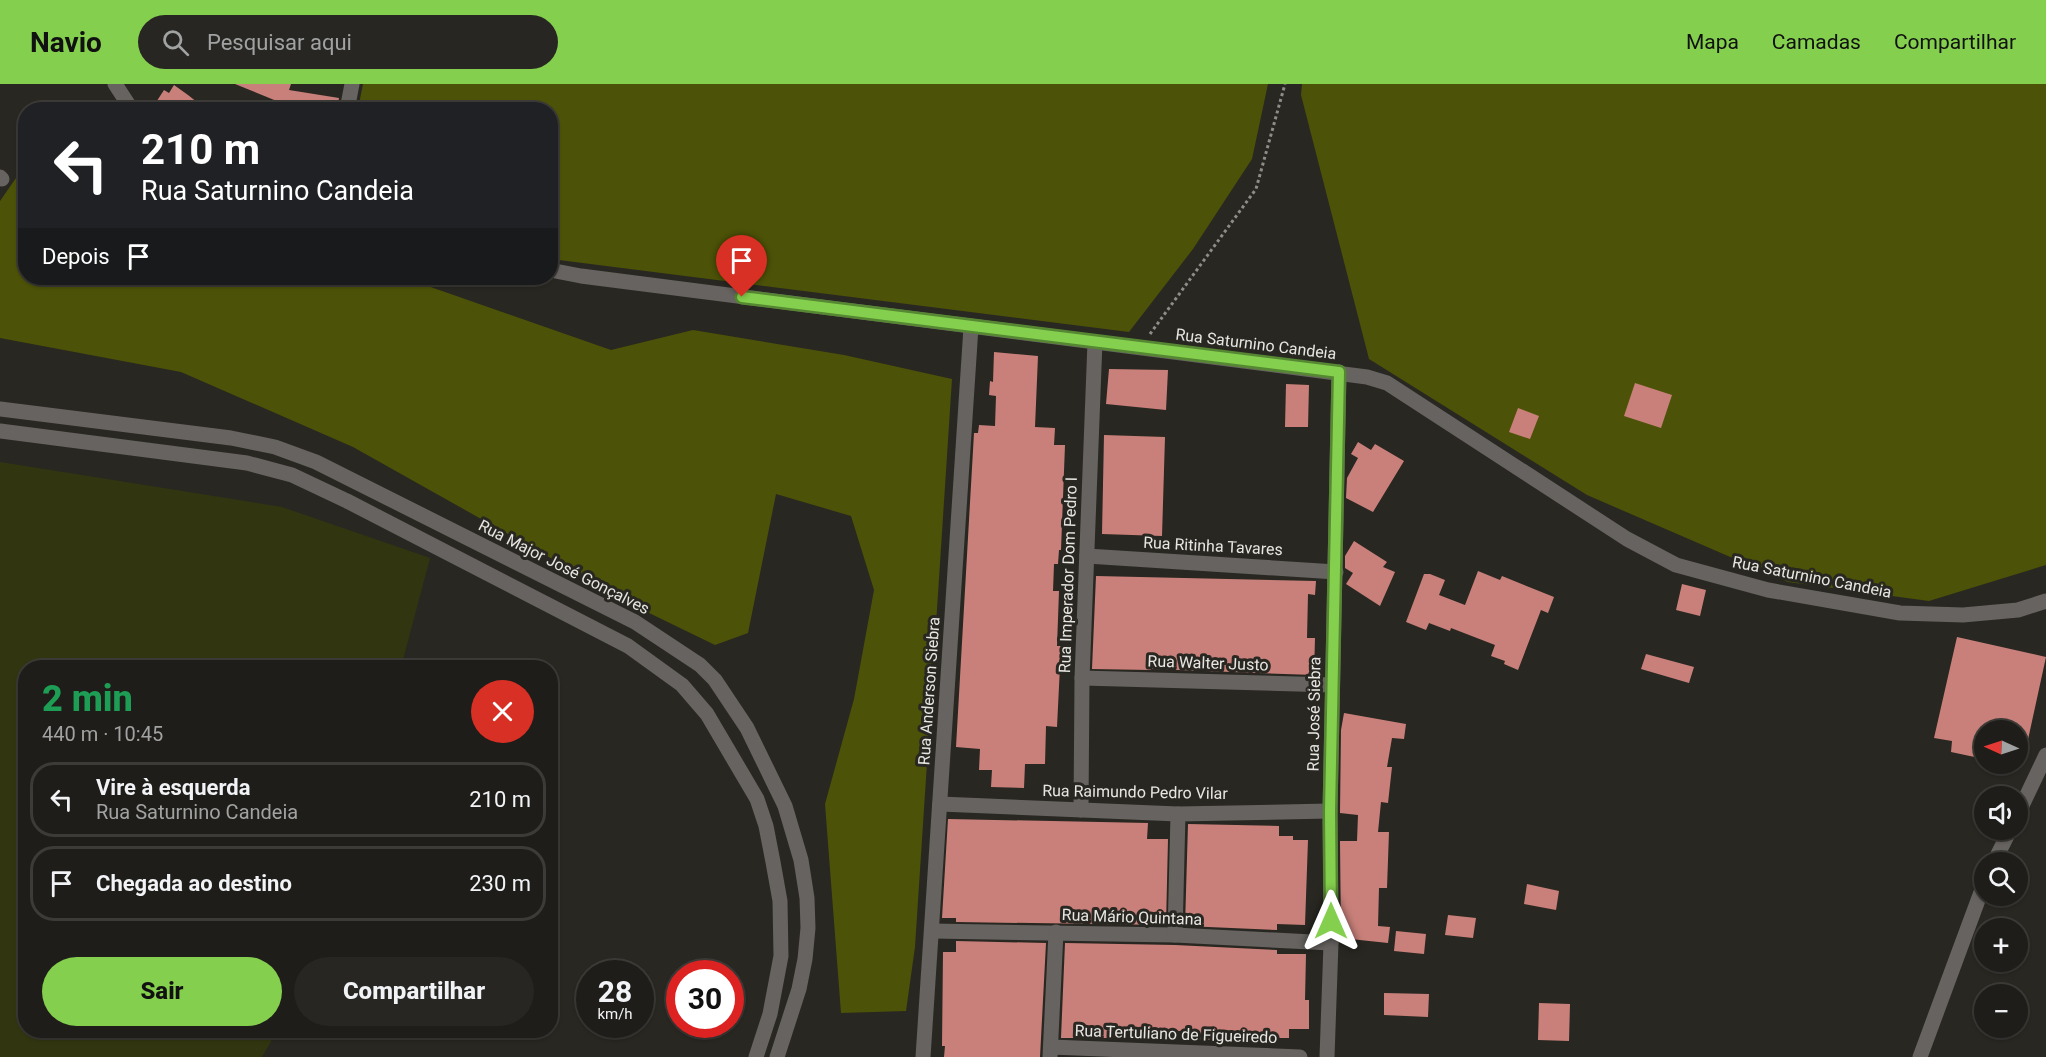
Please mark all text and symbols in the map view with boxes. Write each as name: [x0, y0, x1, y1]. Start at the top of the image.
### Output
search box: [138, 15, 558, 69]
text: Navio: [30, 26, 102, 59]
icon: search: [159, 26, 192, 59]
text: Pesquisar aqui: [207, 30, 352, 55]
text: Mapa: [1686, 30, 1739, 54]
text: Camadas: [1772, 30, 1861, 54]
text: Compartilhar: [1894, 30, 2016, 54]
text: 210 m: [141, 125, 260, 174]
icon: left: [42, 126, 120, 204]
text: Rua Saturnino Candeia: [141, 175, 414, 207]
pin: [716, 235, 767, 297]
icon: arrive: [122, 240, 155, 273]
text: Depois: [42, 244, 110, 269]
icon: arrive: [725, 244, 758, 277]
street label: Rua Saturnino Candeia: [1175, 325, 1337, 363]
street label: Rua Imperador Dom Pedro I: [1055, 477, 1081, 673]
street label: Rua Major José Gonçalves: [475, 516, 653, 618]
street label: Rua Ritinha Tavares: [1143, 533, 1283, 559]
street label: Rua Saturnino Candeia: [1731, 552, 1893, 602]
street label: Rua Anderson Siebra: [914, 616, 944, 766]
street label: Rua Walter Justo: [1147, 651, 1269, 675]
street label: Rua José Siebra: [1304, 656, 1324, 772]
text: 2 min: [42, 678, 133, 720]
button: close: [471, 680, 534, 743]
north arrow: [1974, 720, 2028, 774]
map controls: [1974, 720, 2028, 1038]
text: 440 m · 10:45: [42, 722, 163, 746]
text: Vire à esquerda: [96, 775, 250, 800]
street label: Rua Raimundo Pedro Vilar: [1042, 781, 1229, 803]
icon: left: [45, 783, 78, 816]
button: sound: [1974, 786, 2028, 840]
text: 210 m: [469, 787, 531, 812]
text: Rua Saturnino Candeia: [96, 800, 298, 824]
button: search: [1974, 852, 2028, 906]
icon: arrive: [45, 867, 78, 900]
text: Chegada ao destino: [96, 871, 292, 896]
text: 230 m: [469, 871, 531, 896]
position arrow: [1299, 889, 1363, 953]
street label: Rua Mário Quintana: [1061, 905, 1203, 929]
button: +: [1974, 918, 2028, 972]
button: Sair: [42, 957, 282, 1026]
button: Compartilhar: [294, 957, 534, 1026]
speed limit sign: 30: [666, 960, 744, 1038]
text: 28: [598, 974, 632, 1009]
button: −: [1974, 984, 2028, 1038]
text: km/h: [597, 1005, 633, 1023]
street label: Rua Tertuliano de Figueiredo: [1074, 1021, 1278, 1047]

